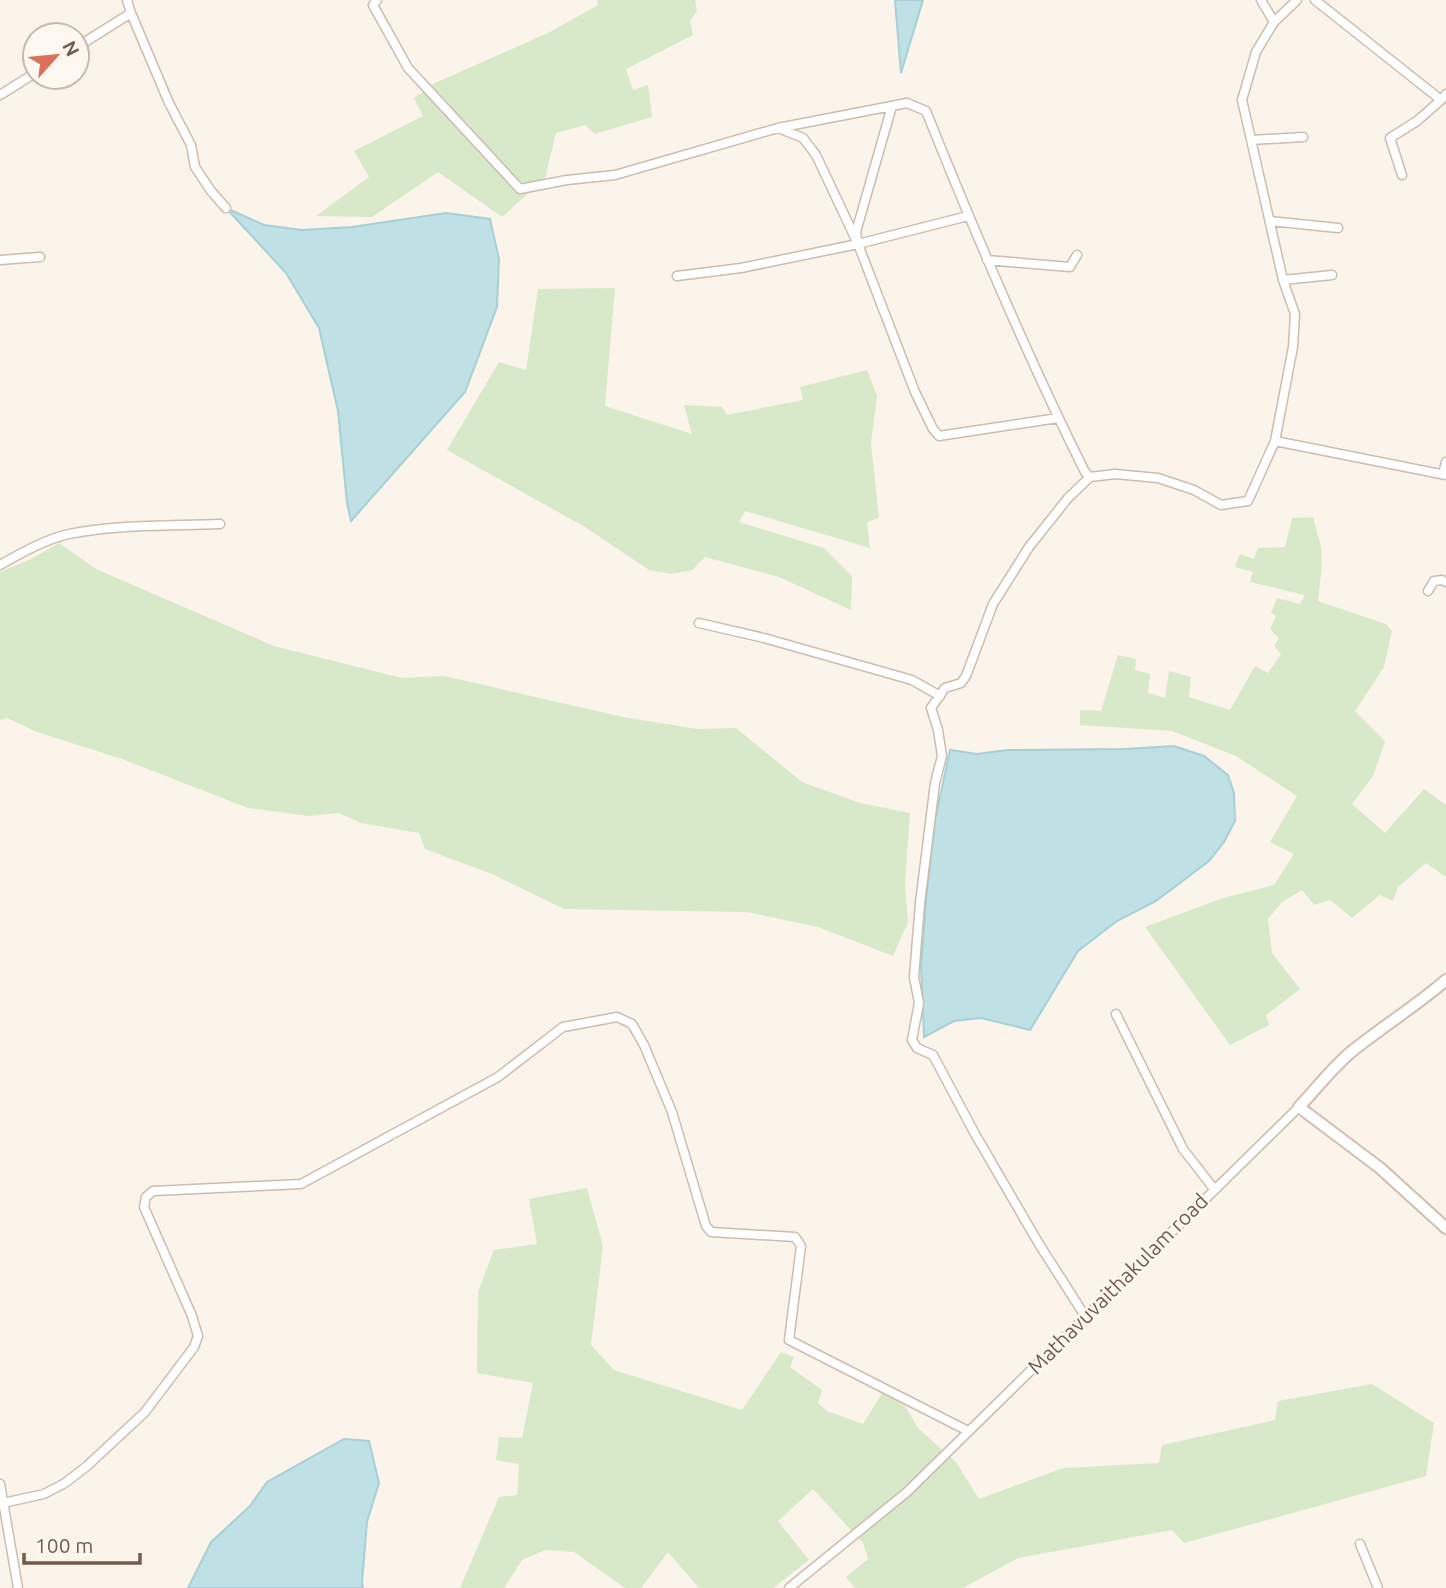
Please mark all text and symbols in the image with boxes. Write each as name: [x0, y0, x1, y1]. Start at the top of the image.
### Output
north arrow: [21, 21, 91, 91]
text: N: [58, 37, 84, 60]
street label: Mathavuvaithakulam road: [1022, 1188, 1212, 1378]
scale bar: [24, 1522, 140, 1566]
text: 100 m: [35, 1533, 93, 1557]

